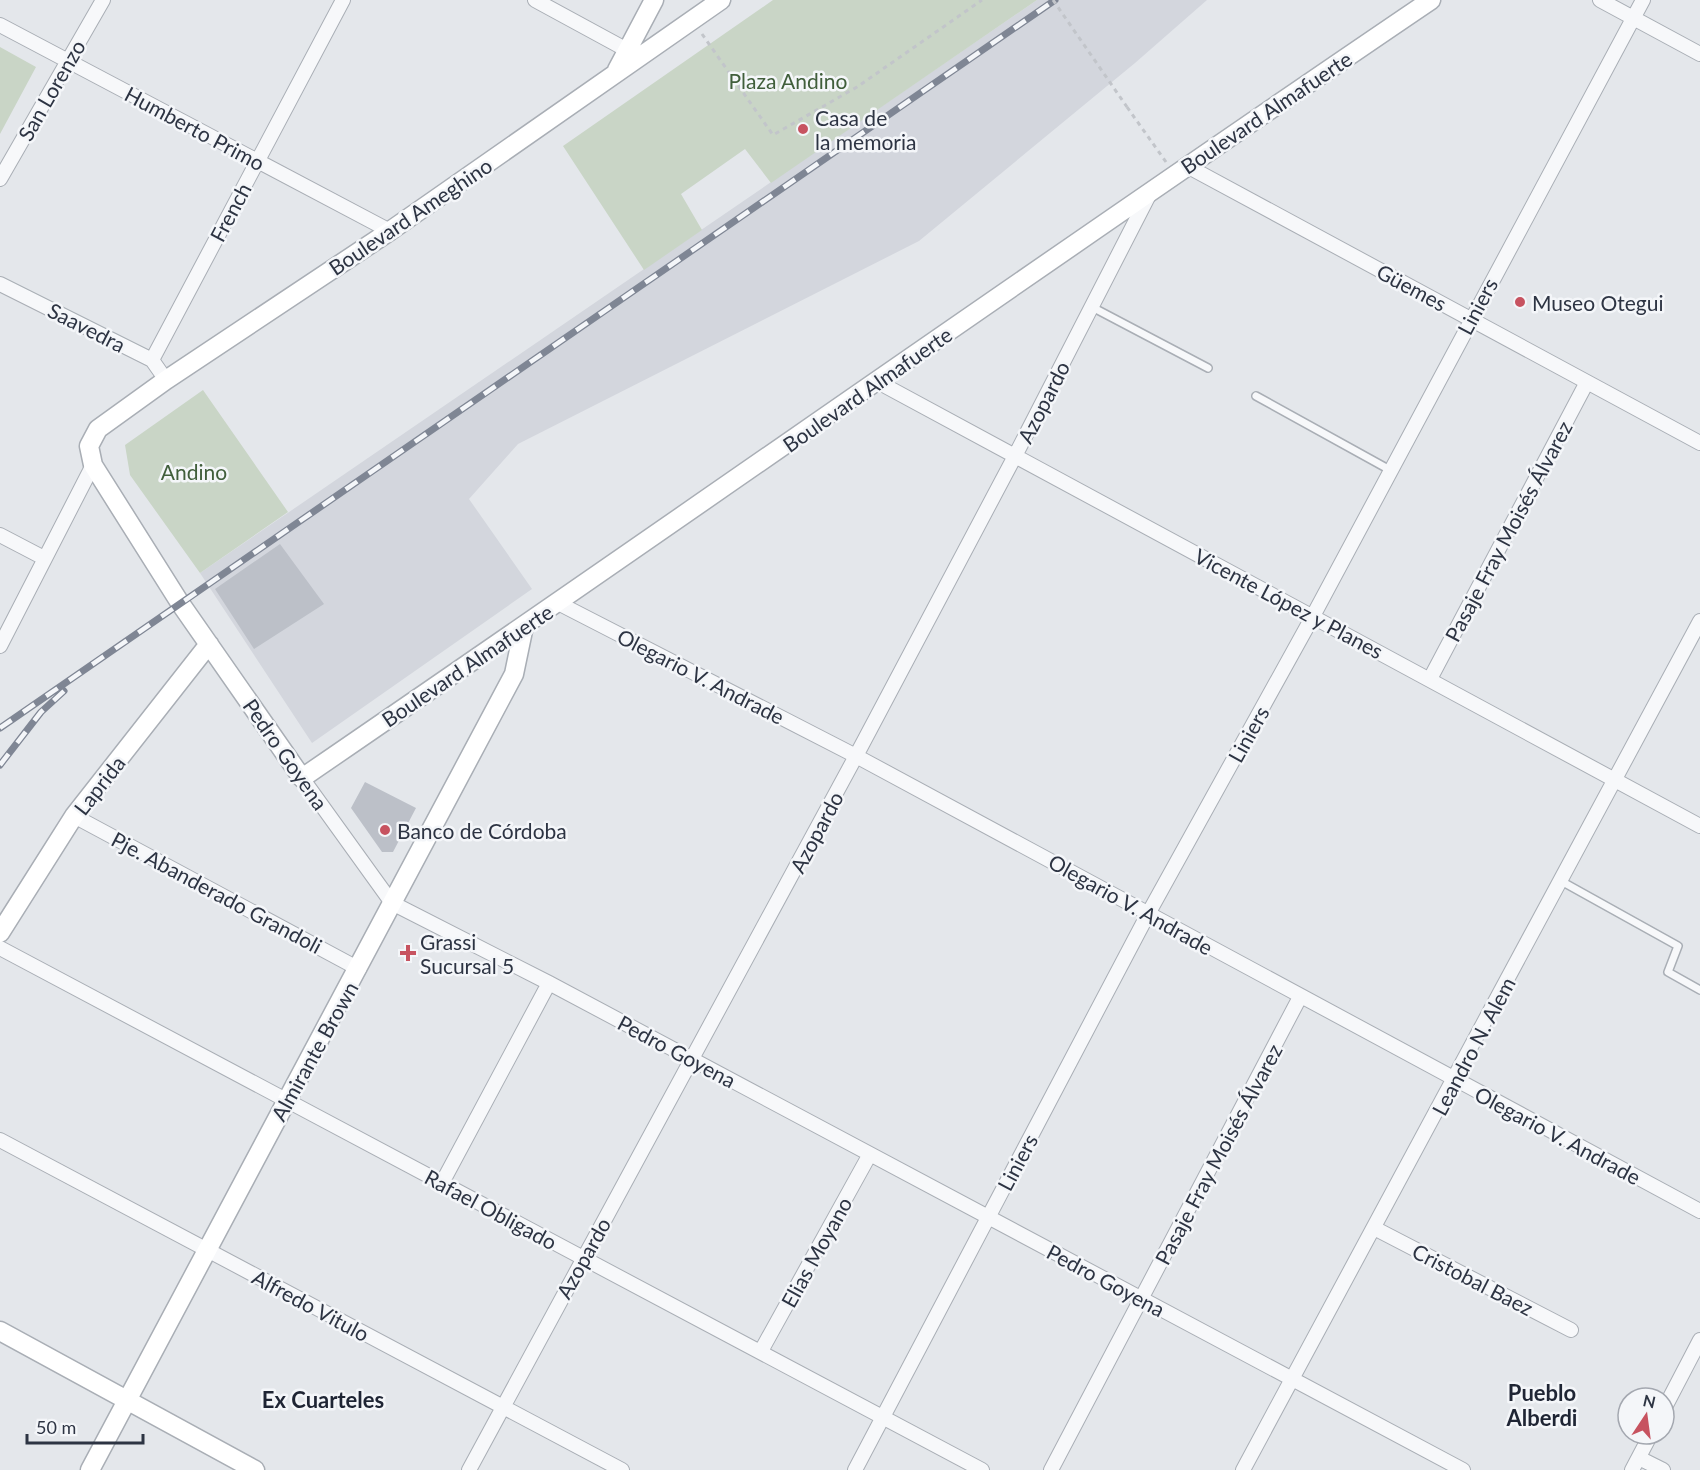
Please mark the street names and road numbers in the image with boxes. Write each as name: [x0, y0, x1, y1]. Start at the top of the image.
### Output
street label: San Lorenzo: [12, 35, 90, 145]
street label: Boulevard Almafuerte: [1176, 46, 1356, 178]
street label: Humberto Primo: [121, 81, 269, 175]
street label: Boulevard Ameghino: [324, 152, 496, 280]
street label: French: [204, 178, 256, 246]
street label: Güemes: [1373, 258, 1451, 316]
street label: Liniers: [1452, 273, 1502, 339]
street label: Saavedra: [44, 297, 130, 357]
street label: Boulevard Almafuerte: [778, 321, 956, 457]
street label: Azopardo: [1012, 357, 1074, 447]
street label: Pasaje Fray Moisés Álvarez: [1439, 416, 1577, 646]
street label: Vicente López y Planes: [1190, 543, 1388, 663]
street label: Boulevard Almafuerte: [377, 599, 557, 731]
street label: Olegario V. Andrade: [613, 623, 789, 729]
street label: Pedro Goyena: [238, 694, 334, 814]
street label: Liniers: [1222, 702, 1274, 766]
street label: Laprida: [68, 751, 130, 819]
street label: Azopardo: [784, 787, 848, 877]
street label: Pje. Abanderado Grandoli: [108, 826, 326, 958]
street label: Olegario V. Andrade: [1044, 848, 1218, 960]
street label: Leandro N. Alem: [1426, 973, 1520, 1119]
street label: Almirante Brown: [265, 977, 363, 1125]
street label: Pedro Goyena: [614, 1009, 740, 1093]
street label: Pasaje Fray Moisés Álvarez: [1149, 1039, 1287, 1269]
street label: Olegario V. Andrade: [1471, 1081, 1645, 1189]
street label: Liniers: [992, 1129, 1042, 1195]
street label: Rafael Obligado: [421, 1164, 561, 1254]
street label: Elias Moyano: [775, 1192, 857, 1312]
street label: Azopardo: [551, 1213, 615, 1303]
street label: Pedro Goyena: [1043, 1238, 1169, 1322]
street label: Cristobal Baez: [1408, 1238, 1538, 1320]
street label: Alfredo Vitulo: [248, 1264, 374, 1346]

